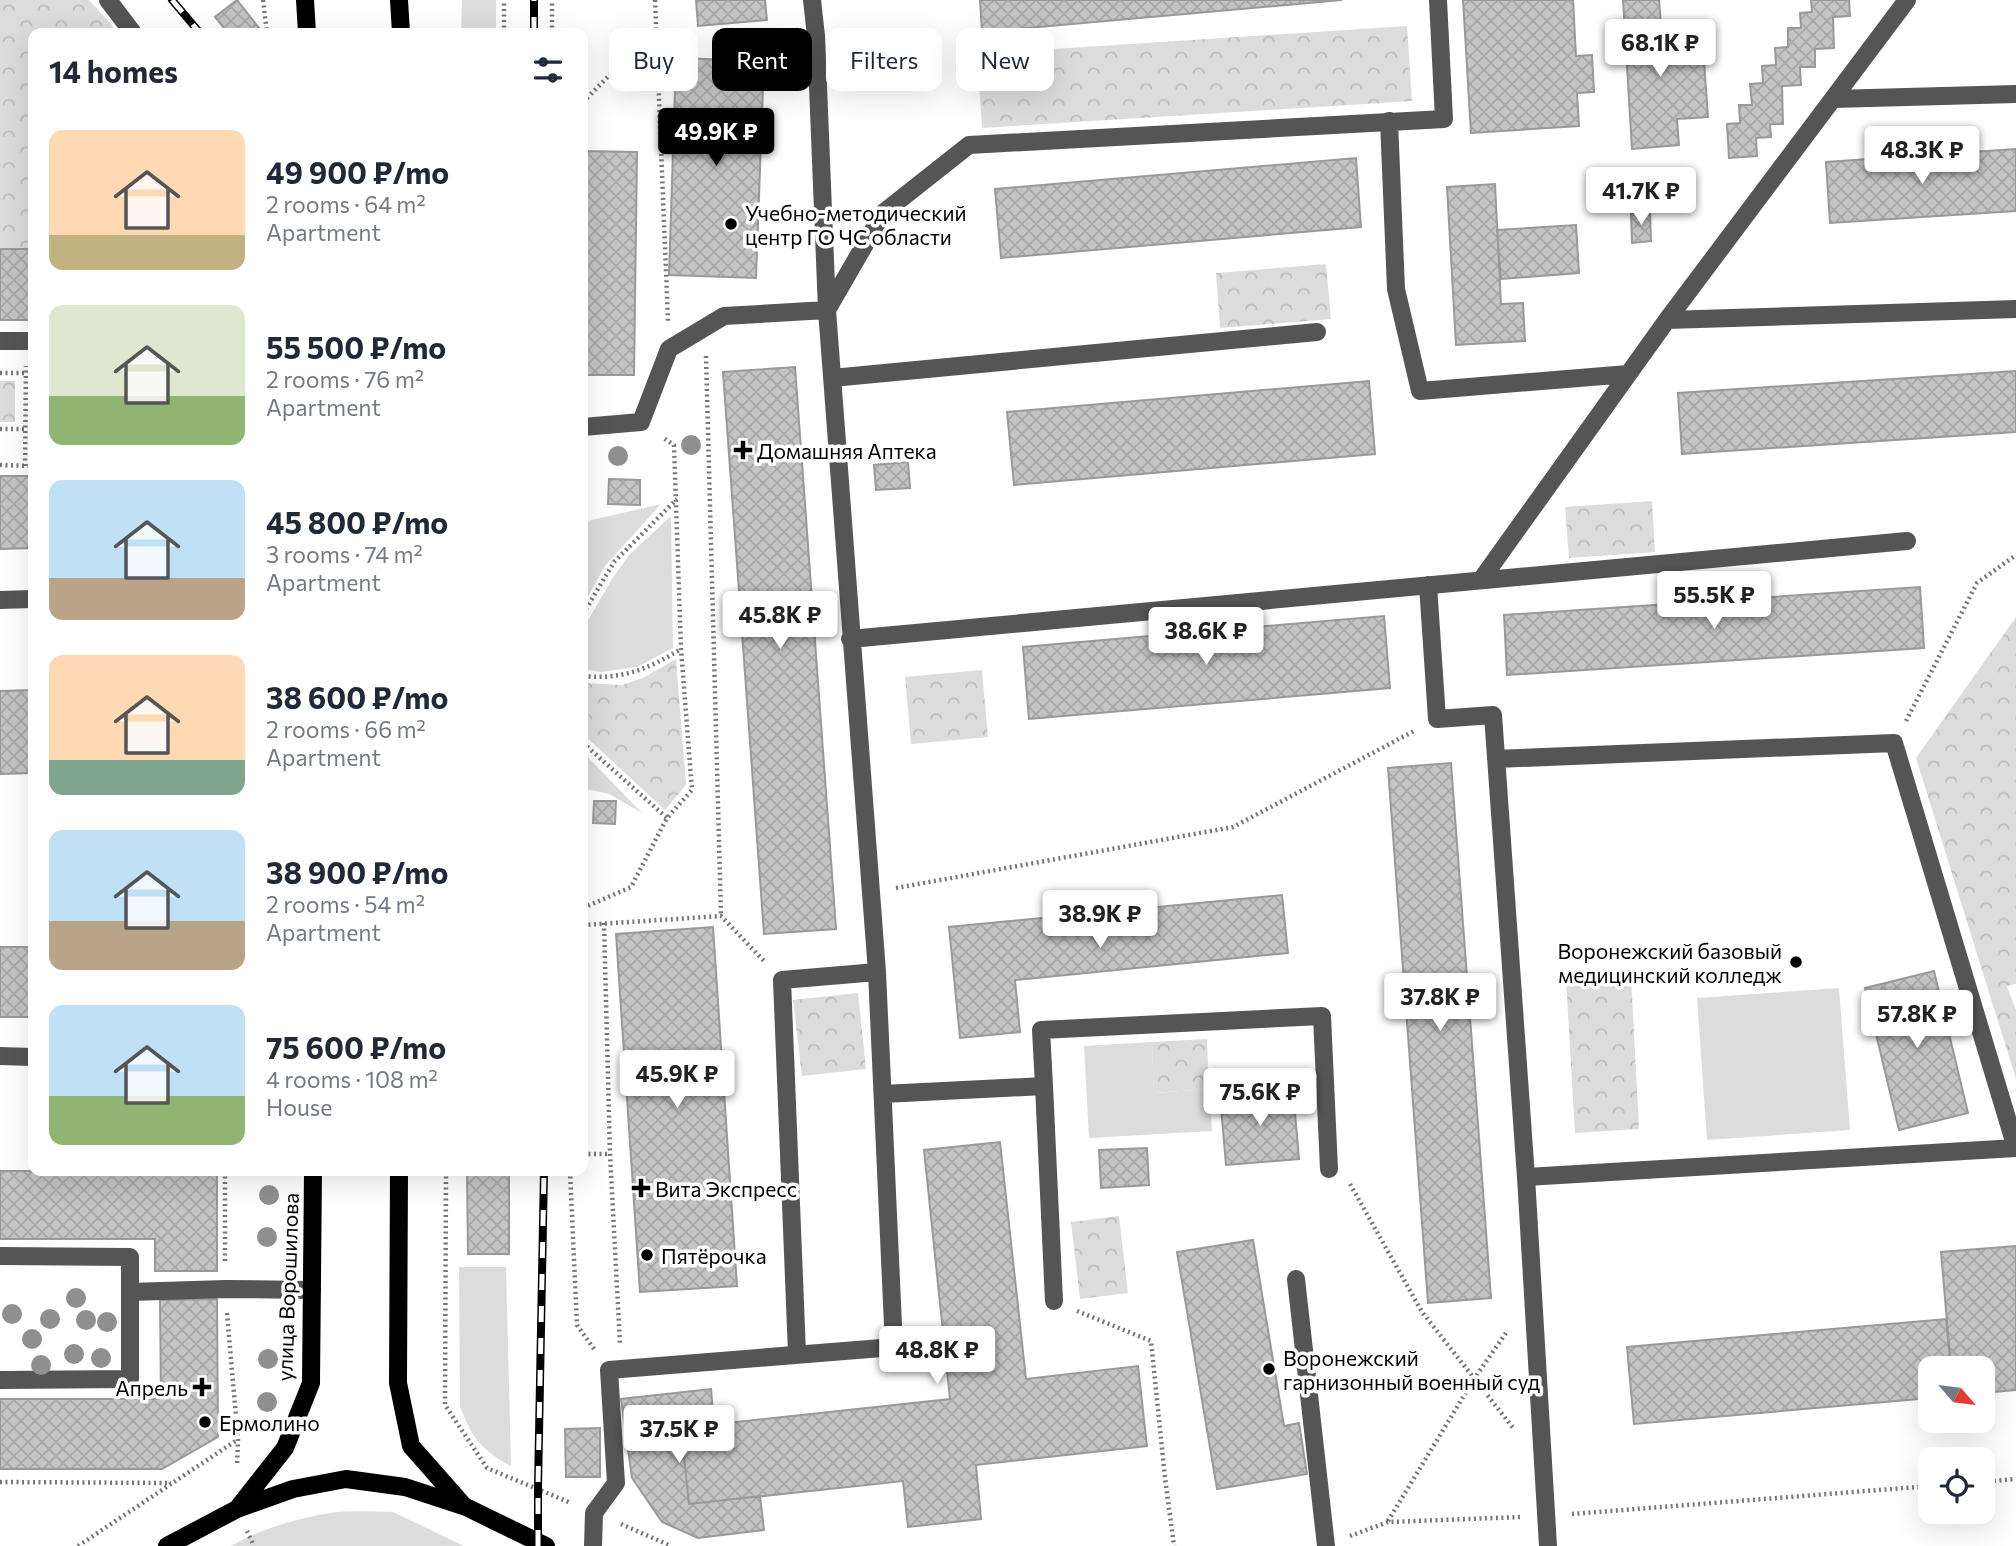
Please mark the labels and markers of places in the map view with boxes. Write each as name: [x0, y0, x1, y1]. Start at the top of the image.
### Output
pin: 68.1K ₽: [1595, 20, 1725, 79]
pin: 49.9K ₽: [651, 108, 781, 168]
pin: 48.3K ₽: [1857, 127, 1987, 186]
pin: 41.7K ₽: [1576, 168, 1706, 227]
place label: Учебно-методический центр ГО ЧС области: [745, 200, 967, 249]
marker: Учебно-методический центр ГО ЧС области: [723, 216, 739, 232]
place label: Домашняя Аптека: [757, 438, 937, 463]
marker: Домашняя Аптека: [735, 442, 751, 458]
pin: 55.5K ₽: [1649, 572, 1779, 631]
pin: 45.8K ₽: [715, 592, 845, 651]
pin: 38.6K ₽: [1141, 608, 1271, 667]
pin: 38.9K ₽: [1035, 890, 1165, 950]
place label: Воронежский базовый медицинский колледж: [1557, 938, 1782, 987]
marker: Воронежский базовый медицинский колледж: [1788, 954, 1804, 970]
pin: 37.8K ₽: [1375, 974, 1505, 1033]
pin: 57.8K ₽: [1852, 990, 1982, 1050]
pin: 45.9K ₽: [612, 1050, 742, 1110]
pin: 75.6K ₽: [1195, 1068, 1325, 1128]
place label: Вита Экспресс: [655, 1176, 797, 1201]
marker: Вита Экспресс: [633, 1180, 649, 1196]
place label: Пятёрочка: [661, 1243, 767, 1268]
marker: Пятёрочка: [639, 1247, 655, 1263]
pin: 48.8K ₽: [872, 1326, 1002, 1386]
place label: Воронежский гарнизонный военный суд: [1283, 1345, 1540, 1394]
marker: Воронежский гарнизонный военный суд: [1261, 1361, 1277, 1377]
place label: Апрель: [115, 1375, 188, 1400]
marker: Апрель: [194, 1379, 210, 1395]
pin: 37.5K ₽: [614, 1406, 744, 1465]
place label: Ермолино: [219, 1410, 320, 1435]
marker: Ермолино: [197, 1414, 213, 1430]

